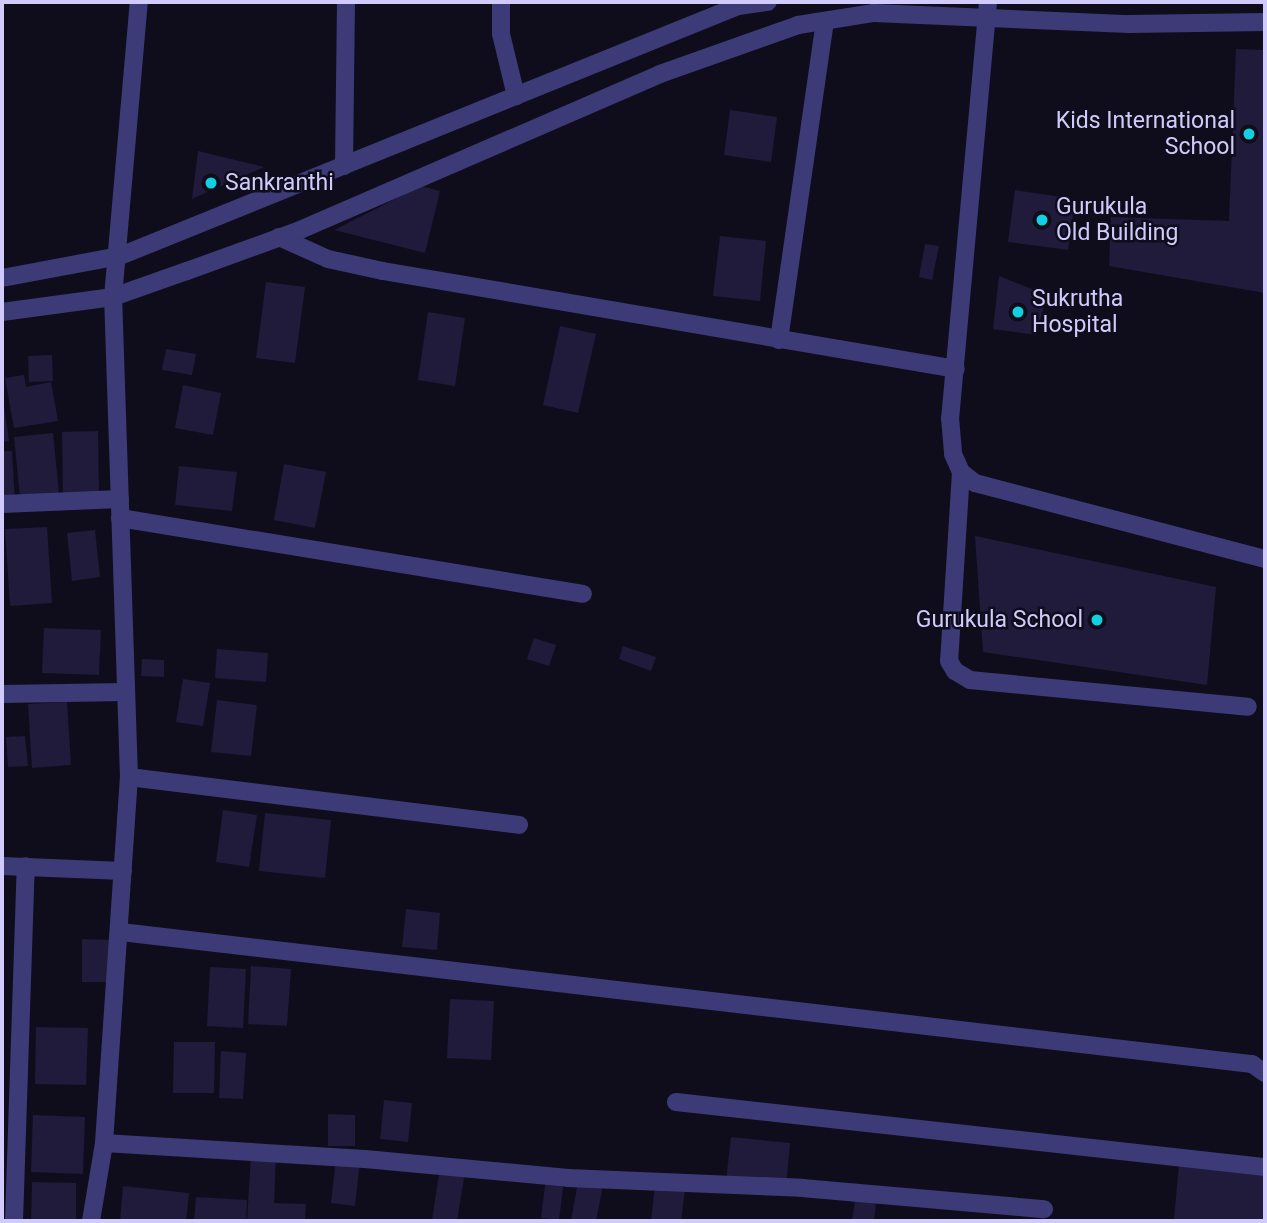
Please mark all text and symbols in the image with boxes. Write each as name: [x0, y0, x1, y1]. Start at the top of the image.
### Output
place label: Kids International School: [1056, 107, 1235, 161]
marker: Kids International School: [1241, 126, 1257, 142]
place label: Sankranthi: [225, 169, 334, 197]
marker: Sankranthi: [203, 175, 219, 191]
place label: Gurukula Old Building: [1056, 193, 1178, 247]
marker: Gurukula Old Building: [1034, 212, 1050, 228]
place label: Sukrutha Hospital: [1032, 285, 1123, 339]
marker: Sukrutha Hospital: [1010, 304, 1026, 320]
place label: Gurukula School: [916, 606, 1083, 634]
marker: Gurukula School: [1089, 612, 1105, 628]

